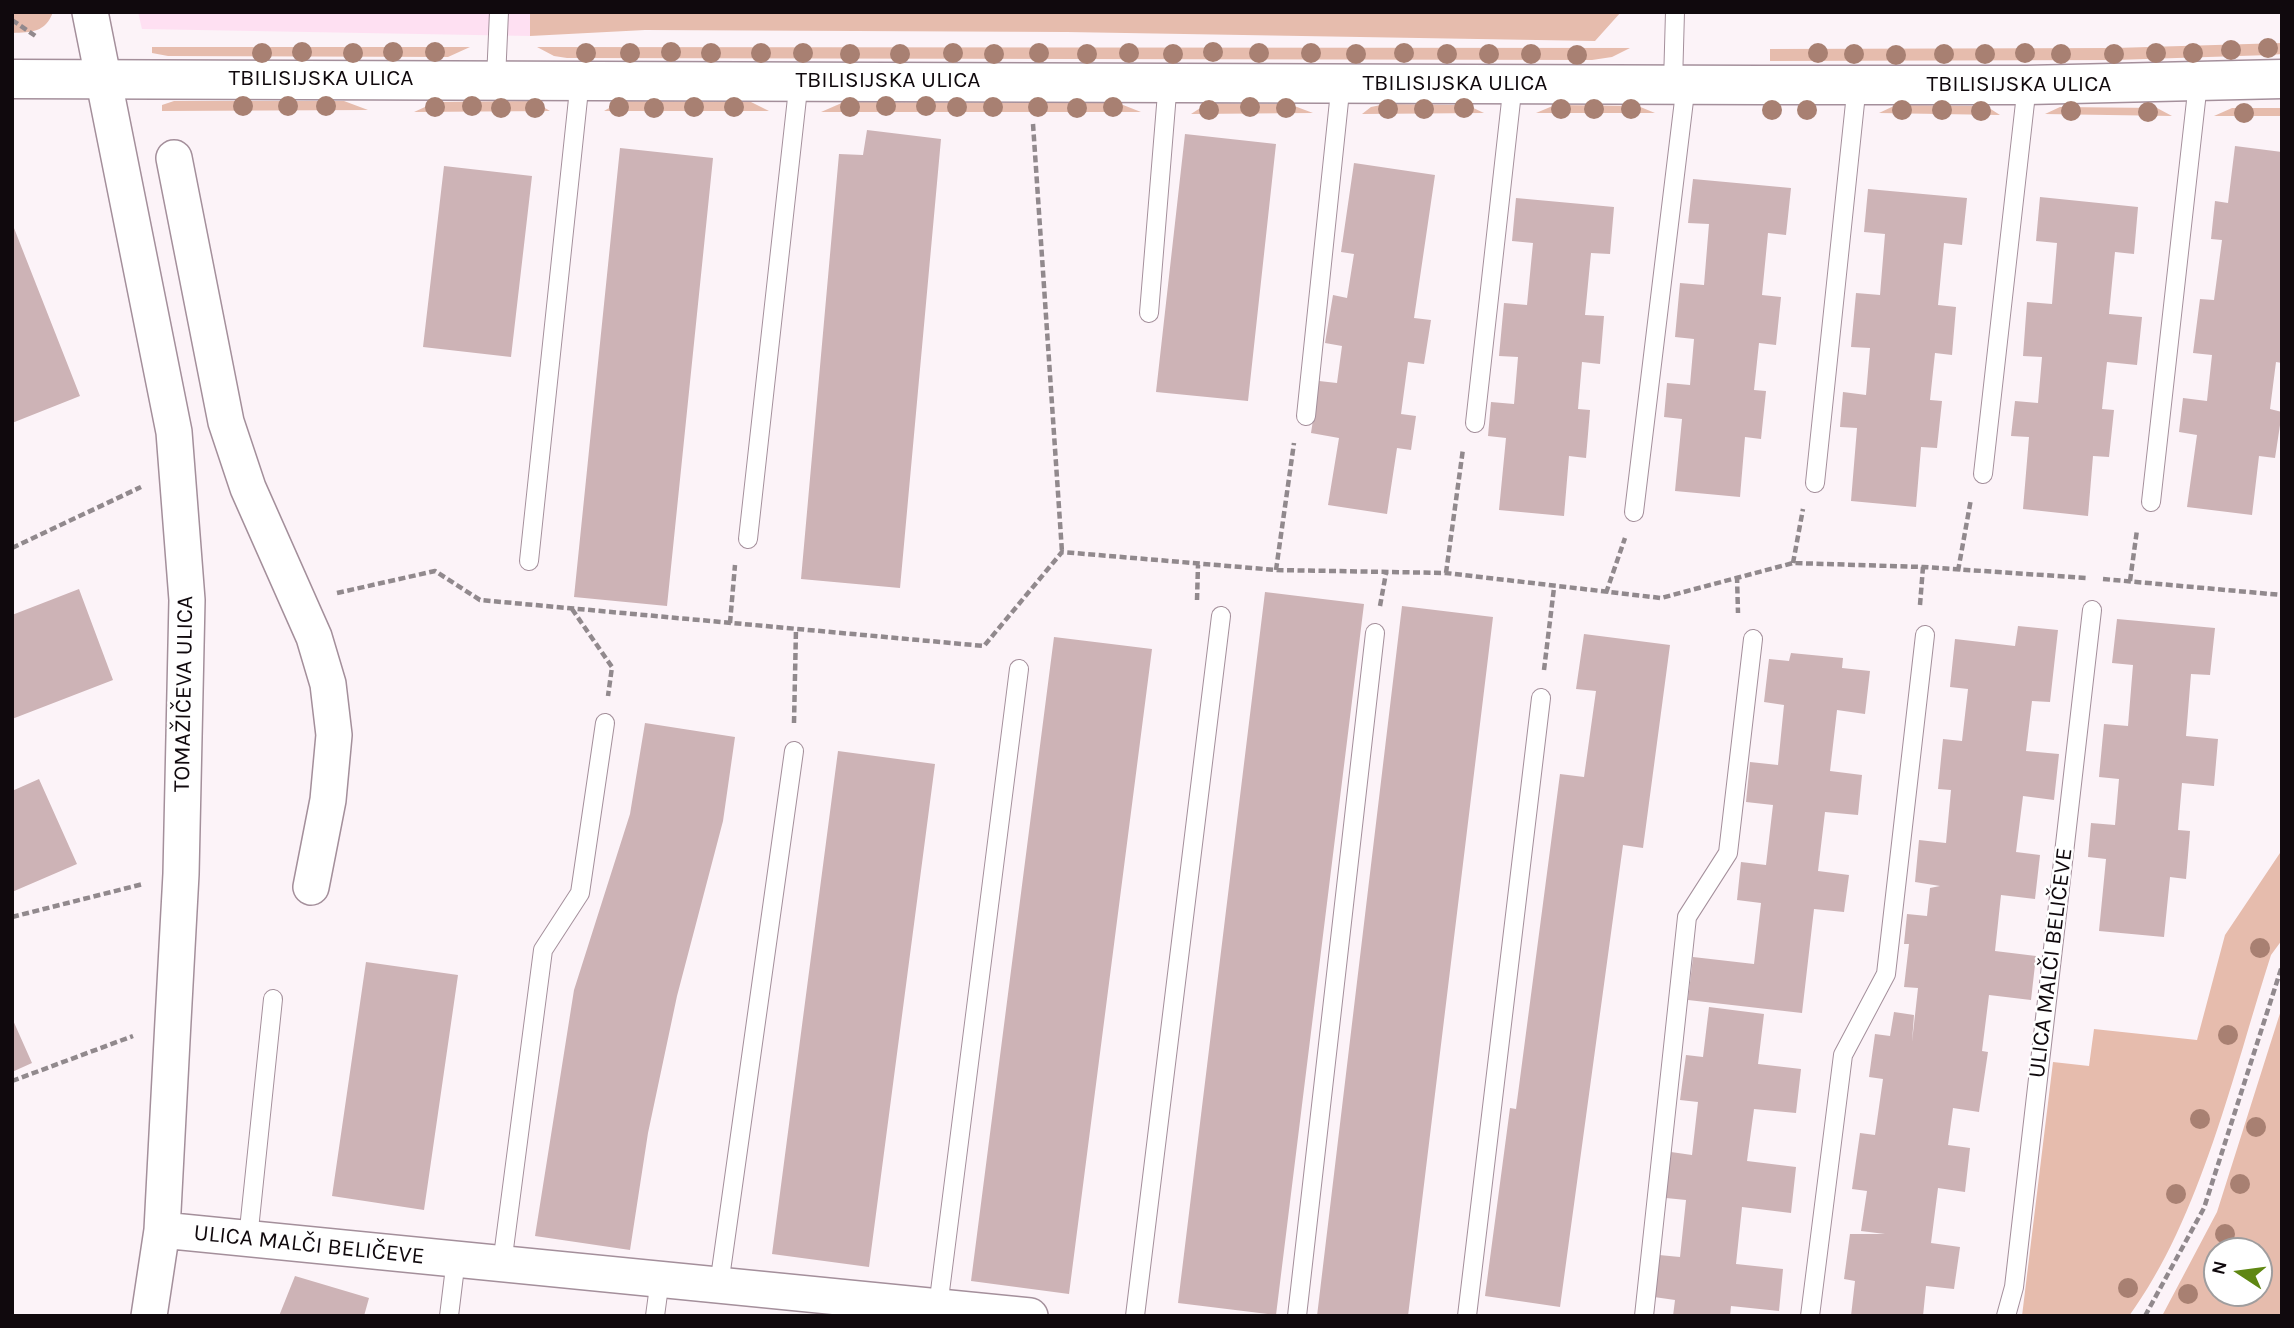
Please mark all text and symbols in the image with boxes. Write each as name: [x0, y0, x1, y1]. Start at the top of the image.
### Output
street label: TBILISIJSKA ULICA: [228, 64, 414, 92]
street label: TBILISIJSKA ULICA: [795, 66, 981, 94]
street label: TBILISIJSKA ULICA: [1362, 69, 1548, 97]
street label: TBILISIJSKA ULICA: [1926, 70, 2112, 98]
street label: TOMAŽIČEVA ULICA: [168, 596, 200, 792]
street label: ULICA MALČI BELIČEVE: [2023, 846, 2079, 1080]
street label: ULICA MALČI BELIČEVE: [192, 1219, 426, 1271]
north arrow: [2203, 1237, 2273, 1307]
text: N: [2207, 1259, 2232, 1277]

